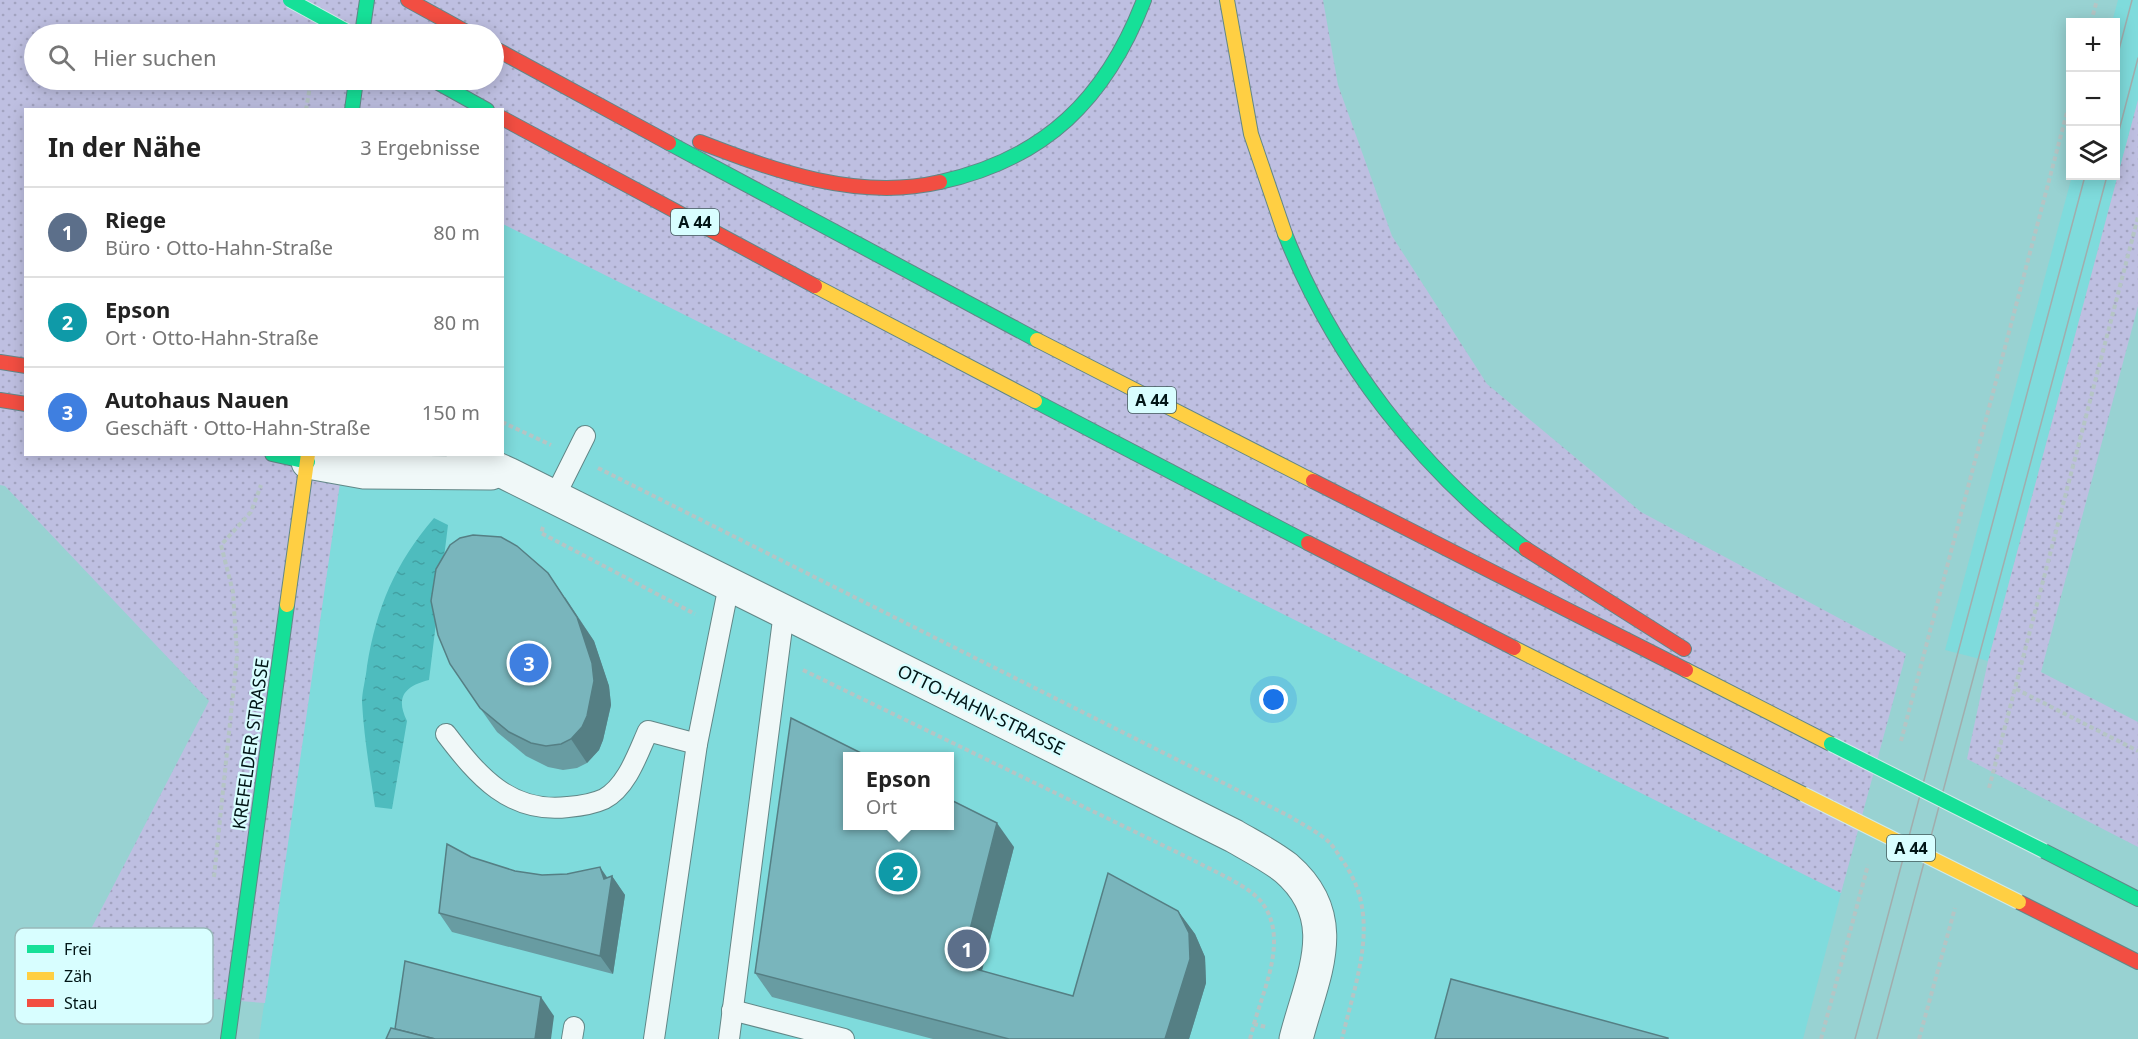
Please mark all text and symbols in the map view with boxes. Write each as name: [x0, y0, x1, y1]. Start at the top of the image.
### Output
map controls: [2066, 18, 2120, 180]
button: +: [2066, 18, 2120, 72]
search box: [24, 24, 504, 90]
icon: search: [45, 41, 78, 74]
text: Hier suchen: [93, 42, 217, 72]
button: −: [2066, 72, 2120, 126]
button: layers: [2066, 126, 2120, 180]
text: In der Nähe: [48, 129, 201, 165]
text: 3 Ergebnisse: [360, 134, 480, 161]
text: Riege: [105, 204, 166, 234]
road number: A 44: [671, 209, 719, 235]
text: 1: [62, 219, 73, 246]
text: 80 m: [433, 219, 480, 246]
text: Büro · Otto-Hahn-Straße: [105, 234, 333, 261]
text: Epson: [105, 294, 170, 324]
text: 2: [62, 309, 73, 336]
text: 80 m: [433, 309, 480, 336]
text: Ort · Otto-Hahn-Straße: [105, 324, 319, 351]
text: Autohaus Nauen: [105, 384, 289, 414]
road number: A 44: [1128, 387, 1176, 413]
text: 3: [62, 399, 73, 426]
text: 150 m: [422, 399, 480, 426]
text: Geschäft · Otto-Hahn-Straße: [105, 414, 370, 441]
pin: 3: [510, 640, 548, 686]
street label: KREFELDER STRASSE: [226, 657, 274, 831]
street label: OTTO-HAHN-STRASSE: [894, 658, 1069, 760]
your location: [1259, 685, 1288, 714]
popup: [843, 752, 954, 830]
text: Epson: [866, 763, 931, 793]
text: Ort: [866, 793, 897, 820]
road number: A 44: [1887, 835, 1935, 861]
pin: 2: [878, 850, 918, 894]
pin: 1: [948, 926, 986, 972]
legend: [15, 928, 213, 1024]
text: Frei: [64, 938, 92, 960]
text: Zäh: [64, 965, 92, 987]
text: Stau: [64, 992, 97, 1014]

